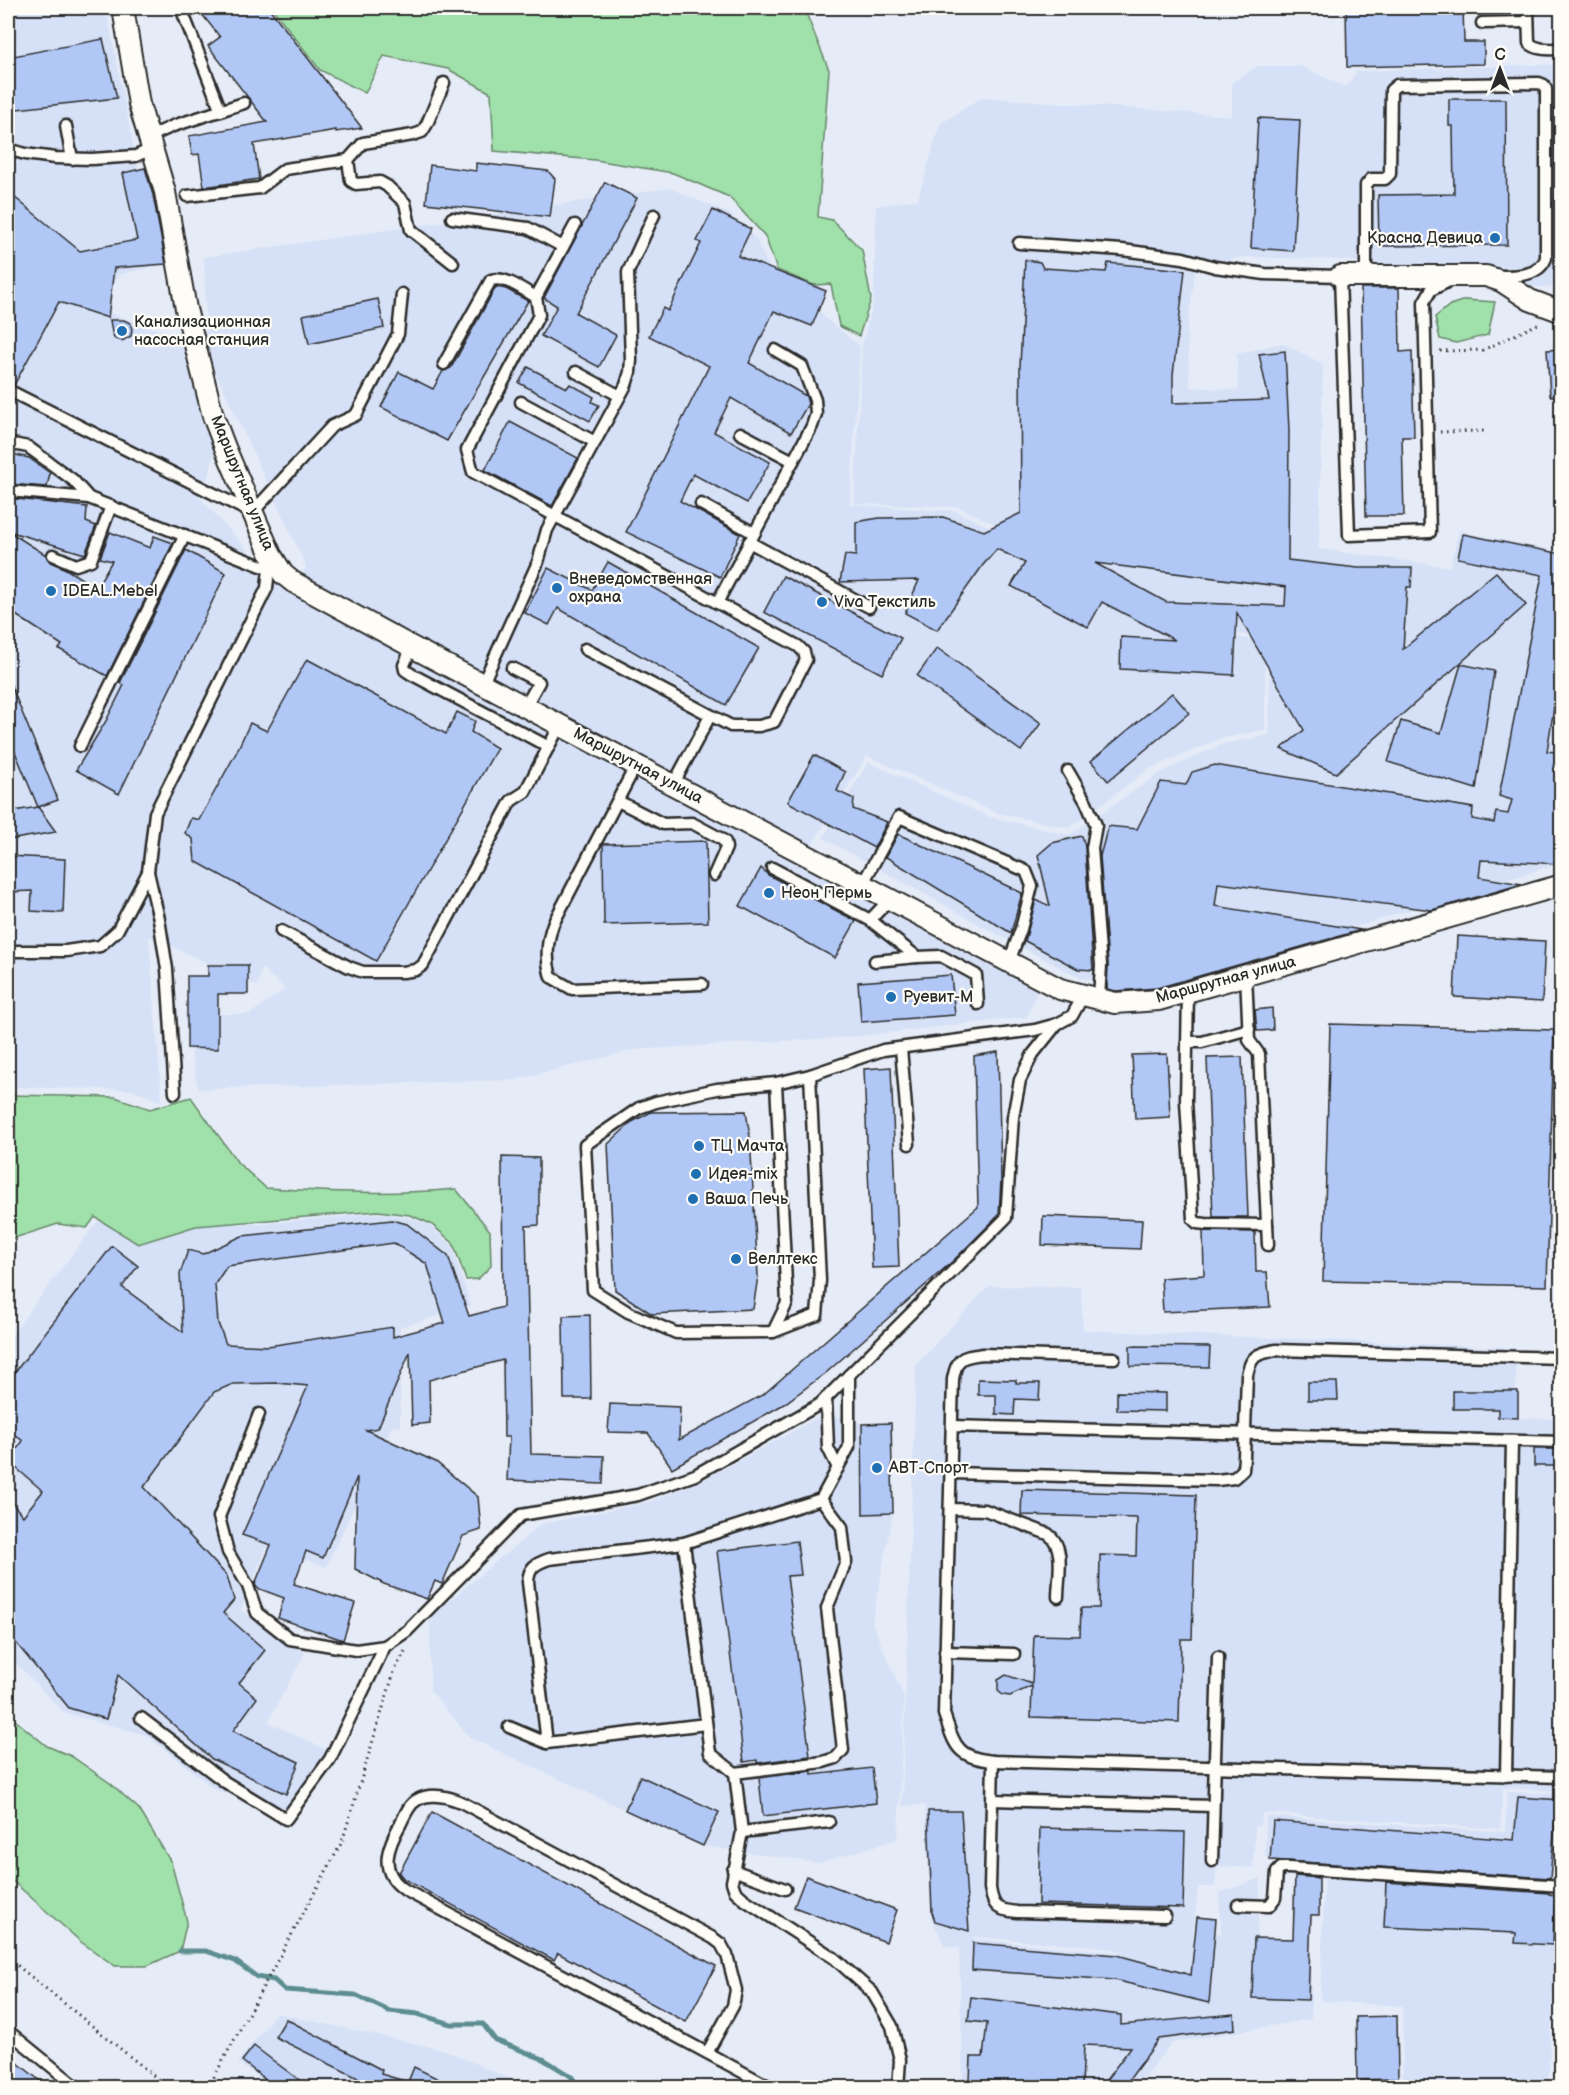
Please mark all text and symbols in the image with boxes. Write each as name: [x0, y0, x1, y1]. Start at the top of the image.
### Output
north arrow: [1470, 39, 1530, 99]
text: С: [1494, 46, 1506, 65]
place label: Красна Девица: [1367, 229, 1484, 248]
marker: Красна Девица: [1488, 231, 1502, 245]
place label: Канализационная насосная станция: [134, 313, 271, 350]
marker: Канализационная насосная станция: [115, 324, 129, 338]
street label: Маршрутная улица: [206, 413, 278, 554]
place label: Вневедомственная охрана: [569, 570, 712, 607]
marker: Вневедомственная охрана: [550, 581, 564, 595]
place label: IDEAL.Mebel: [63, 582, 158, 601]
marker: IDEAL.Mebel: [44, 584, 58, 598]
place label: Viva Текстиль: [834, 593, 936, 612]
marker: Viva Текстиль: [815, 595, 829, 609]
street label: Маршрутная улица: [570, 724, 707, 808]
place label: Неон Пермь: [781, 884, 872, 903]
marker: Неон Пермь: [762, 886, 776, 900]
street label: Маршрутная улица: [1154, 952, 1299, 1008]
place label: Руевит-М: [903, 988, 973, 1007]
marker: Руевит-М: [884, 990, 898, 1004]
place label: ТЦ Мачта: [711, 1137, 785, 1156]
marker: ТЦ Мачта: [692, 1139, 706, 1153]
place label: Идея-mix: [708, 1165, 778, 1184]
marker: Идея-mix: [689, 1167, 703, 1181]
place label: Ваша Печь: [705, 1190, 788, 1209]
marker: Ваша Печь: [686, 1192, 700, 1206]
place label: Веллтекс: [748, 1250, 818, 1269]
marker: Веллтекс: [729, 1252, 743, 1266]
place label: АВТ-Спорт: [888, 1459, 969, 1478]
marker: АВТ-Спорт: [870, 1461, 884, 1475]

